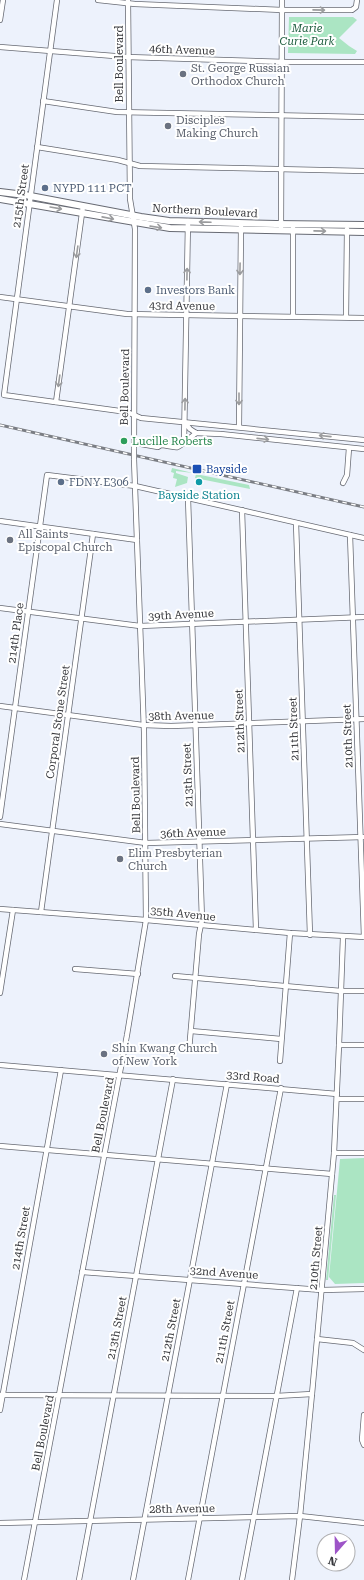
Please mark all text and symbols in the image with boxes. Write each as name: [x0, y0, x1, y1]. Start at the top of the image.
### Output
one-way arrow: [312, 6, 325, 14]
park label: Marie Curie Park: [280, 22, 334, 48]
street label: Bell Boulevard: [113, 26, 126, 102]
street label: 46th Avenue: [149, 42, 215, 58]
place label: St. George Russian Orthodox Church: [191, 62, 290, 88]
marker: St. George Russian Orthodox Church: [178, 69, 188, 79]
place label: Disciples Making Church: [176, 114, 258, 140]
marker: Disciples Making Church: [163, 121, 173, 131]
street label: 215th Street: [10, 163, 32, 229]
place label: NYPD 111 PCT: [53, 182, 132, 195]
marker: NYPD 111 PCT: [40, 183, 50, 193]
street label: Northern Boulevard: [152, 202, 258, 220]
one-way arrow: [49, 205, 62, 213]
one-way arrow: [101, 215, 114, 223]
one-way arrow: [199, 218, 212, 226]
one-way arrow: [149, 223, 162, 230]
one-way arrow: [313, 227, 326, 235]
one-way arrow: [73, 245, 81, 258]
one-way arrow: [236, 262, 244, 275]
one-way arrow: [183, 268, 191, 281]
place label: Investors Bank: [156, 284, 235, 297]
marker: Investors Bank: [143, 285, 153, 295]
street label: 43rd Avenue: [149, 299, 215, 313]
street label: Bell Boulevard: [118, 348, 132, 426]
one-way arrow: [55, 374, 63, 387]
one-way arrow: [235, 392, 243, 405]
one-way arrow: [181, 398, 189, 411]
one-way arrow: [319, 433, 332, 440]
place label: Lucille Roberts: [132, 435, 212, 448]
one-way arrow: [256, 435, 269, 442]
marker: Lucille Roberts: [119, 436, 129, 446]
marker: Bayside: [191, 463, 203, 475]
place label: Bayside: [206, 463, 247, 476]
place label: FDNY E306: [69, 476, 129, 489]
marker: FDNY E306: [56, 477, 66, 487]
marker: Bayside Station: [194, 477, 204, 487]
place label: Bayside Station: [158, 489, 240, 502]
place label: All Saints Episcopal Church: [18, 528, 113, 554]
marker: All Saints Episcopal Church: [5, 535, 15, 545]
street label: 214th Place: [5, 602, 27, 664]
street label: 39th Avenue: [148, 607, 214, 623]
street label: Corporal Stone Street: [44, 664, 72, 780]
street label: 212th Street: [232, 689, 248, 753]
street label: 211th Street: [286, 697, 302, 761]
street label: 210th Street: [340, 704, 356, 768]
street label: 38th Avenue: [148, 709, 214, 723]
street label: 213th Street: [180, 743, 196, 807]
street label: Bell Boulevard: [129, 756, 143, 834]
street label: 36th Avenue: [160, 825, 226, 841]
place label: Elim Presbyterian Church: [128, 847, 222, 873]
marker: Elim Presbyterian Church: [115, 854, 125, 864]
street label: 35th Avenue: [150, 904, 216, 924]
place label: Shin Kwang Church of New York: [112, 1042, 217, 1068]
marker: Shin Kwang Church of New York: [99, 1049, 109, 1059]
street label: 33rd Road: [226, 1068, 280, 1086]
street label: Bell Boulevard: [89, 1076, 117, 1154]
street label: 214th Street: [9, 1205, 33, 1271]
street label: 210th Street: [307, 1226, 325, 1290]
street label: 32nd Avenue: [189, 1264, 259, 1282]
street label: 213th Street: [105, 1295, 129, 1361]
street label: 212th Street: [159, 1297, 183, 1363]
street label: 211th Street: [213, 1299, 237, 1365]
street label: Bell Boulevard: [29, 1394, 57, 1472]
street label: 28th Avenue: [149, 1502, 215, 1516]
north arrow: [316, 1532, 356, 1572]
text: N: [326, 1553, 339, 1568]

